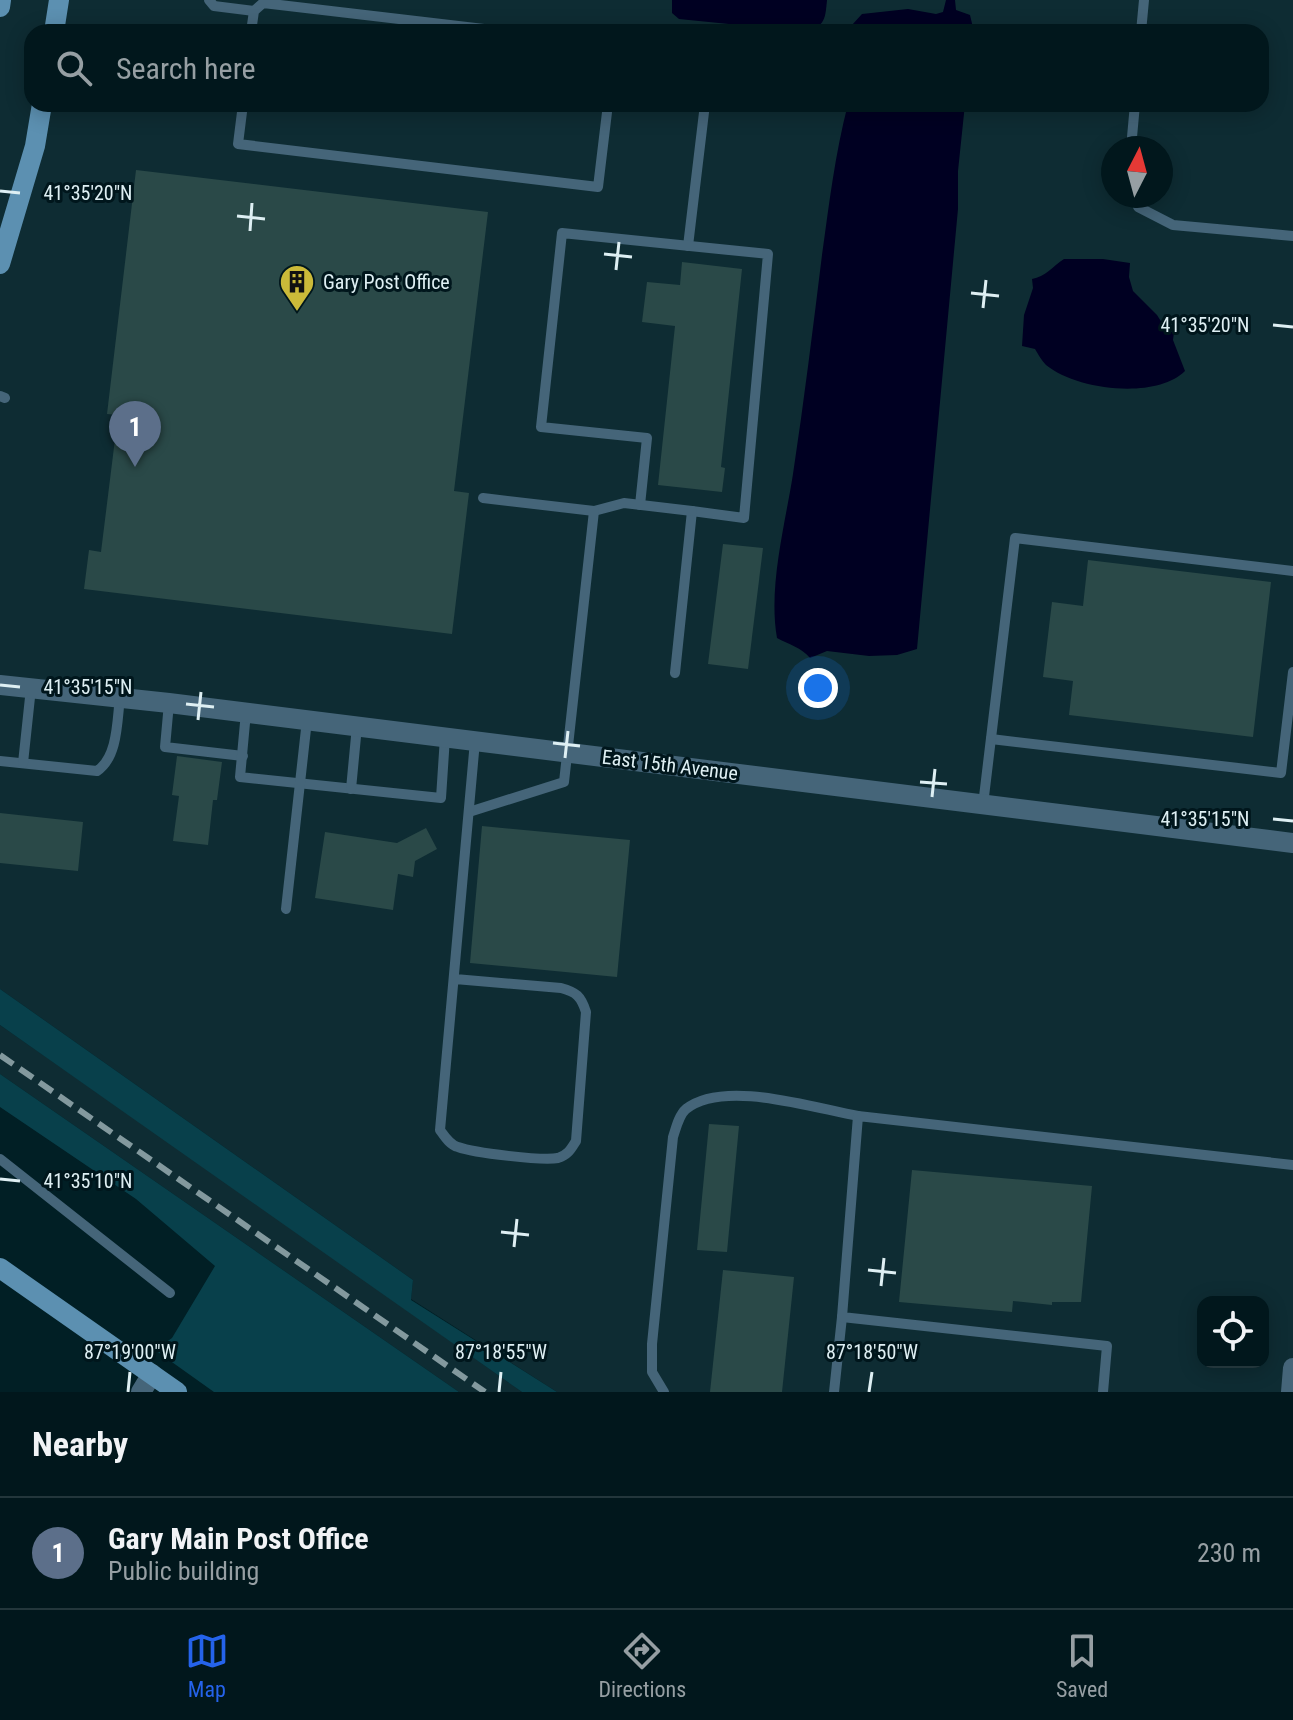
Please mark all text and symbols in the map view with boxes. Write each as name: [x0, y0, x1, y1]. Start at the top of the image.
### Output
search box: [24, 24, 1269, 112]
icon: search: [52, 46, 96, 90]
text: Search here: [116, 51, 256, 86]
north arrow: [1101, 136, 1173, 208]
text: 41°35'20"N: [43, 181, 133, 205]
building icon: Gary Post Office: [278, 263, 316, 313]
place label: Gary Post Office: [323, 270, 450, 294]
text: 41°35'20"N: [1160, 313, 1250, 337]
pin: 1: [109, 401, 161, 467]
your location: [798, 668, 838, 708]
text: 41°35'15"N: [43, 675, 133, 699]
street label: East 15th Avenue: [601, 745, 739, 785]
text: 41°35'15"N: [1160, 807, 1250, 831]
text: 41°35'10"N: [43, 1169, 133, 1193]
map controls: [1197, 1296, 1269, 1368]
button: locate: [1197, 1296, 1269, 1368]
text: 87°19'00"W: [84, 1340, 176, 1364]
text: 87°18'55"W: [455, 1340, 547, 1364]
text: 87°18'50"W: [826, 1340, 918, 1364]
text: Nearby: [32, 1424, 128, 1464]
text: Gary Main Post Office: [108, 1521, 369, 1556]
text: 1: [51, 1538, 65, 1568]
text: 230 m: [1197, 1538, 1261, 1568]
text: Public building: [108, 1556, 259, 1586]
tab: Map: [185, 1629, 229, 1702]
tab: Directions: [598, 1629, 686, 1702]
tab: Saved: [1056, 1629, 1108, 1702]

